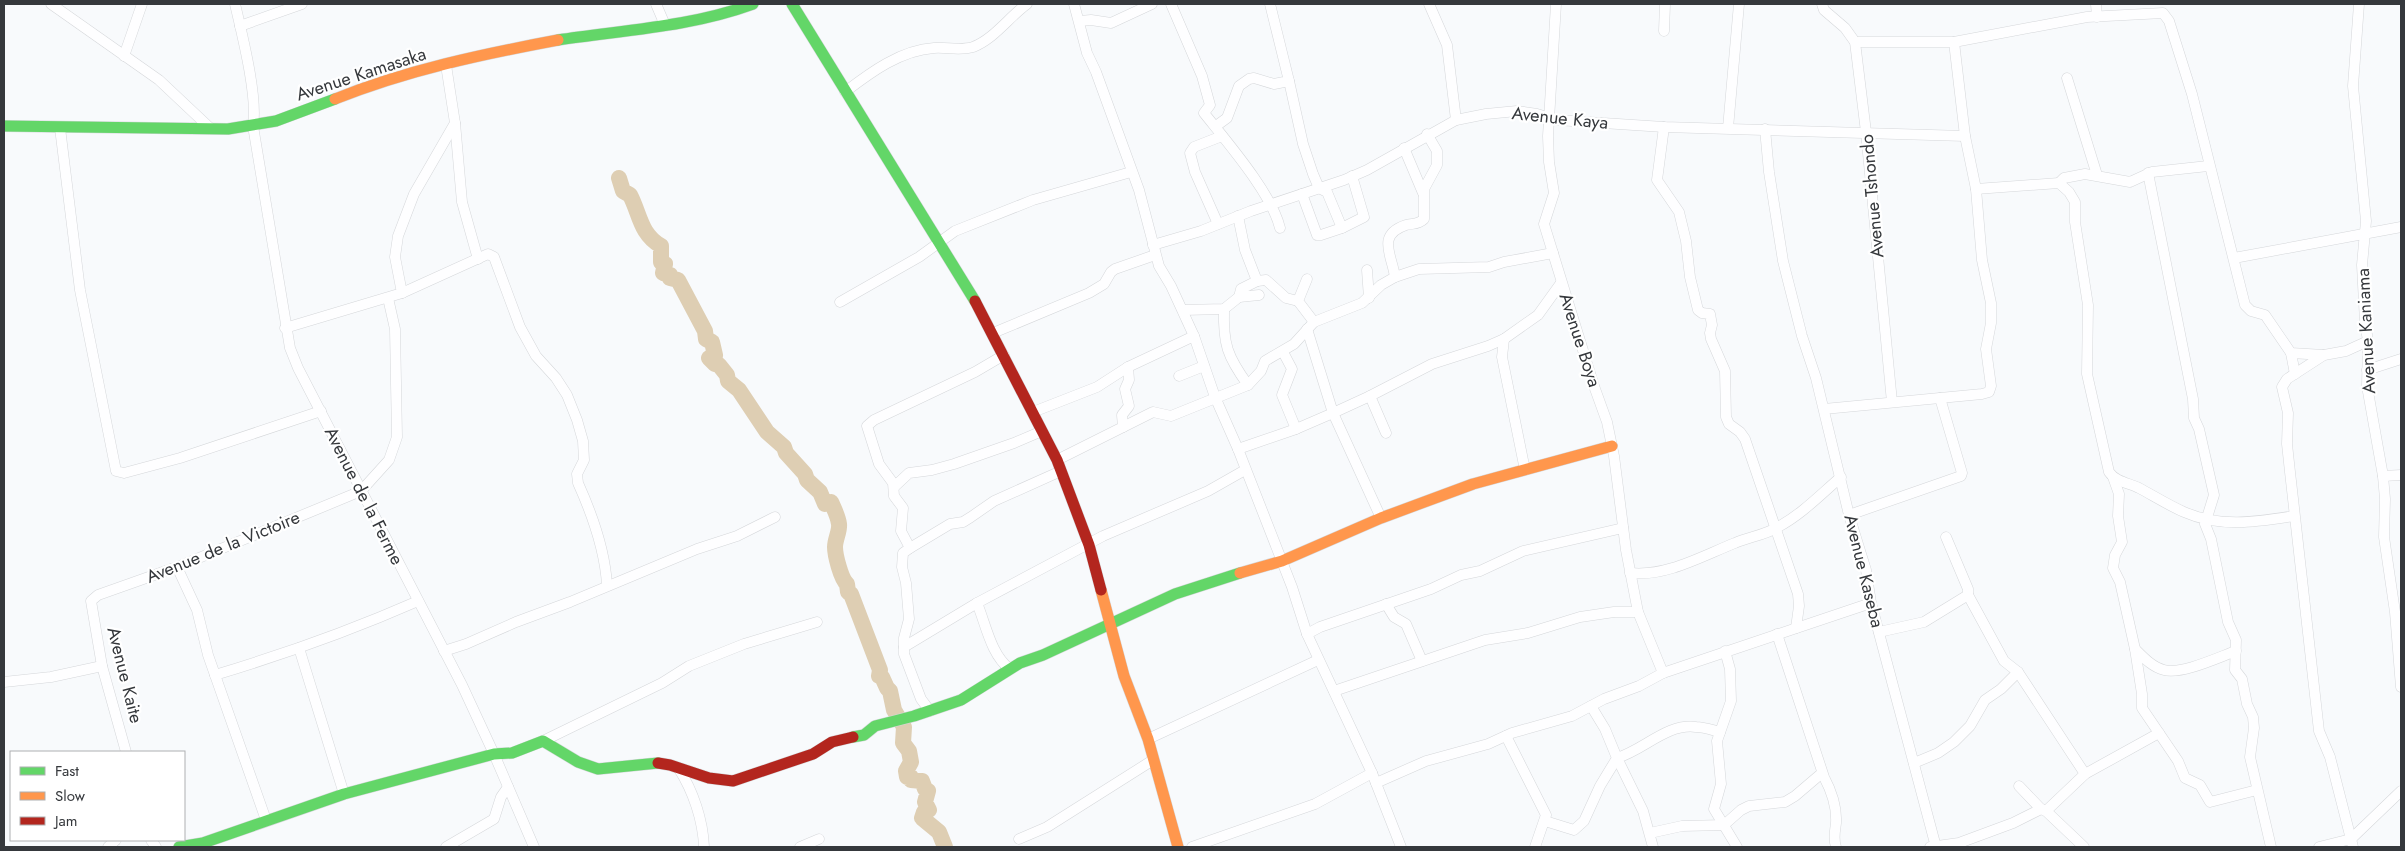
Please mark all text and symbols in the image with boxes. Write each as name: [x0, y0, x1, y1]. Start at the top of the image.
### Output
street label: Avenue Kamasaka: [293, 41, 429, 107]
street label: Avenue Kaya: [1511, 100, 1609, 136]
street label: Avenue Tshondo: [1854, 133, 1890, 259]
street label: Avenue Kaniama: [2350, 268, 2382, 394]
street label: Avenue Boya: [1553, 290, 1607, 390]
street label: Avenue de la Ferme: [318, 422, 410, 570]
street label: Avenue de la Victoire: [142, 504, 304, 590]
street label: Avenue Kaseba: [1837, 512, 1891, 630]
street label: Avenue Kaite: [100, 624, 150, 726]
legend: [10, 751, 185, 841]
text: Fast: [55, 760, 79, 782]
text: Slow: [55, 785, 86, 807]
text: Jam: [53, 810, 78, 832]

